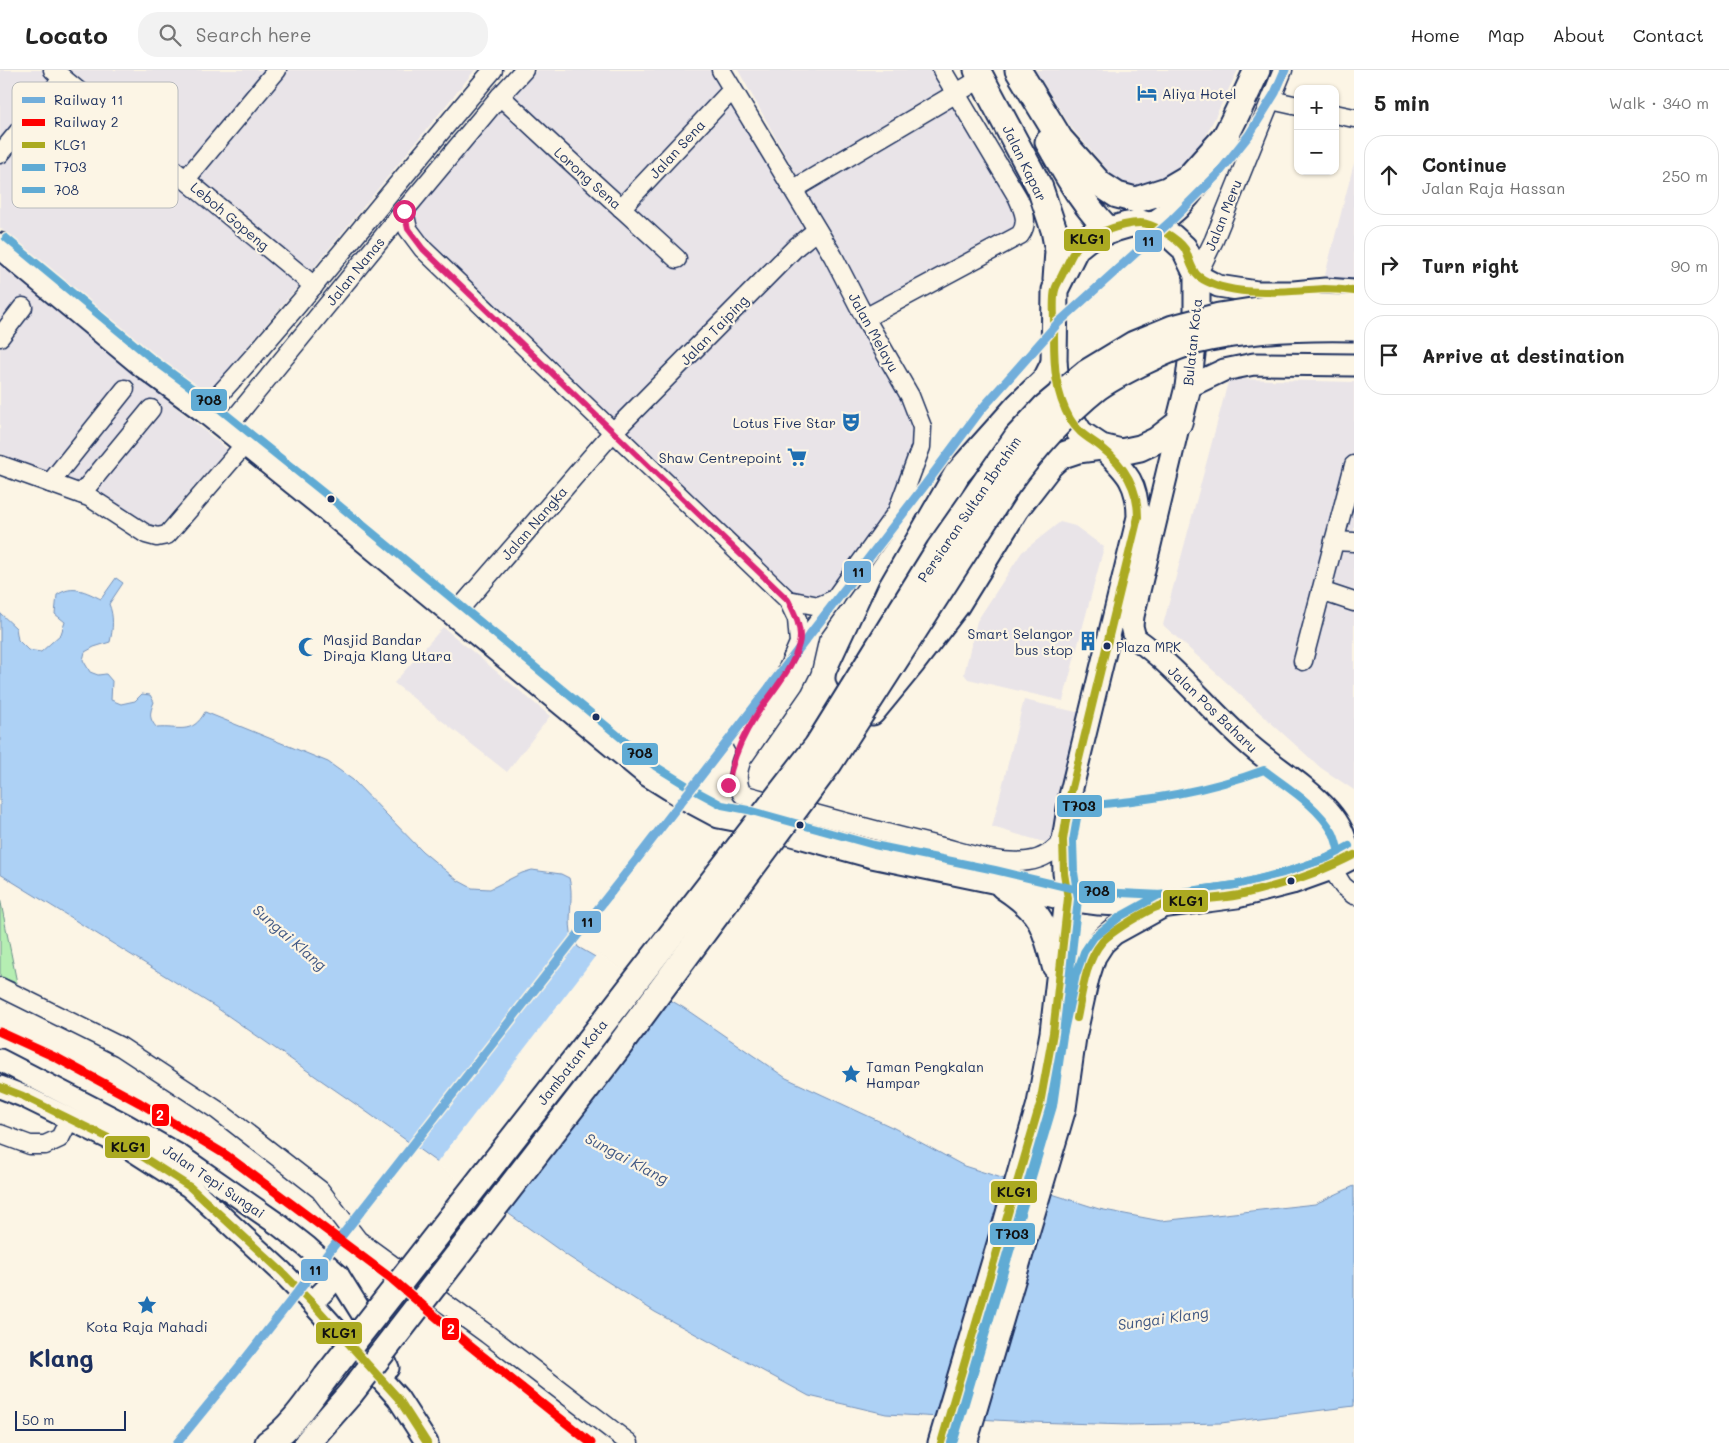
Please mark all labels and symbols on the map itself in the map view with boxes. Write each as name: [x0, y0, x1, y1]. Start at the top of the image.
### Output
legend: [12, 82, 178, 208]
hotel icon: Aliya Hotel: [1136, 82, 1158, 104]
place label: Aliya Hotel: [1162, 84, 1237, 103]
text: Railway 11: [54, 90, 123, 109]
text: Railway 2: [54, 112, 119, 131]
street label: Jalan Sena: [645, 115, 709, 183]
street label: Jalan Kapar: [998, 122, 1052, 204]
text: KLG1: [54, 135, 87, 154]
street label: Lorong Sena: [550, 143, 626, 213]
text: T703: [54, 157, 86, 176]
street label: Jalan Meru: [1200, 176, 1246, 254]
street label: Leboh Gopeng: [187, 177, 273, 255]
text: 708: [54, 180, 79, 199]
route start: [393, 200, 416, 223]
line badge: KLG1: [1063, 228, 1111, 252]
text: KLG1: [1070, 229, 1104, 248]
line badge: 11: [1134, 229, 1163, 253]
text: 11: [1142, 231, 1154, 250]
street label: Jalan Nanas: [321, 233, 389, 309]
street label: Jalan Melayu: [844, 289, 904, 375]
street label: Jalan Taiping: [676, 291, 752, 369]
street label: Bulatan Kota: [1178, 298, 1206, 386]
line badge: 708: [190, 388, 228, 412]
text: 708: [196, 390, 222, 409]
theatre icon: Lotus Five Star: [840, 411, 862, 433]
place label: Lotus Five Star: [733, 413, 836, 432]
street label: Persiaran Sultan Ibrahim: [913, 432, 1025, 586]
supermarket icon: Shaw Centrepoint: [786, 446, 808, 468]
place label: Shaw Centrepoint: [659, 448, 782, 467]
street label: Jalan Nangka: [497, 482, 571, 564]
unlabelled marker: [326, 494, 336, 504]
line badge: 11: [843, 560, 872, 584]
text: 11: [852, 562, 864, 581]
place label: Smart Selangor bus stop: [968, 624, 1073, 659]
place label: Masjid Bandar Diraja Klang Utara: [323, 630, 452, 665]
building icon: Smart Selangor bus stop: [1077, 630, 1099, 652]
mosque icon: Masjid Bandar Diraja Klang Utara: [297, 636, 319, 658]
place label: Plaza MPK: [1116, 638, 1181, 655]
marker: Plaza MPK: [1102, 641, 1112, 651]
street label: Jalan Pos Baharu: [1164, 661, 1262, 757]
unlabelled marker: [591, 712, 601, 722]
line badge: 708: [621, 742, 659, 766]
text: 708: [627, 743, 653, 762]
route end: [717, 774, 740, 797]
line badge: T703: [1056, 794, 1103, 818]
text: T703: [1062, 796, 1096, 815]
unlabelled marker: [795, 820, 805, 830]
unlabelled marker: [1286, 876, 1296, 886]
line badge: 708: [1078, 880, 1116, 904]
text: 708: [1084, 881, 1110, 900]
line badge: KLG1: [1162, 889, 1209, 913]
text: KLG1: [1169, 891, 1203, 910]
water label: Sungai Klang: [249, 899, 331, 975]
line badge: 11: [573, 910, 602, 934]
text: 11: [581, 912, 593, 931]
street label: Jambatan Kota: [532, 1015, 612, 1109]
place label: Taman Pengkalan Hampar: [866, 1057, 984, 1092]
place icon: Taman Pengkalan Hampar: [840, 1063, 862, 1085]
line badge: 2: [151, 1103, 170, 1127]
text: 2: [156, 1105, 164, 1124]
water label: Sungai Klang: [582, 1128, 672, 1188]
line badge: KLG1: [104, 1135, 151, 1159]
text: KLG1: [111, 1137, 145, 1156]
street label: Jalan Tepi Sungai: [159, 1140, 269, 1222]
line badge: KLG1: [990, 1180, 1038, 1204]
text: KLG1: [997, 1182, 1031, 1201]
line badge: T703: [989, 1222, 1036, 1246]
text: T703: [995, 1224, 1029, 1243]
line badge: 11: [300, 1258, 329, 1282]
text: 11: [309, 1260, 321, 1279]
place icon: Kota Raja Mahadi: [136, 1294, 158, 1316]
water label: Sungai Klang: [1116, 1302, 1210, 1334]
place label: Kota Raja Mahadi: [86, 1317, 208, 1336]
line badge: 2: [441, 1317, 460, 1341]
text: 2: [447, 1319, 455, 1338]
line badge: KLG1: [315, 1321, 363, 1345]
text: KLG1: [322, 1323, 356, 1342]
district label: Klang: [28, 1342, 94, 1373]
scale bar: [15, 1408, 126, 1431]

